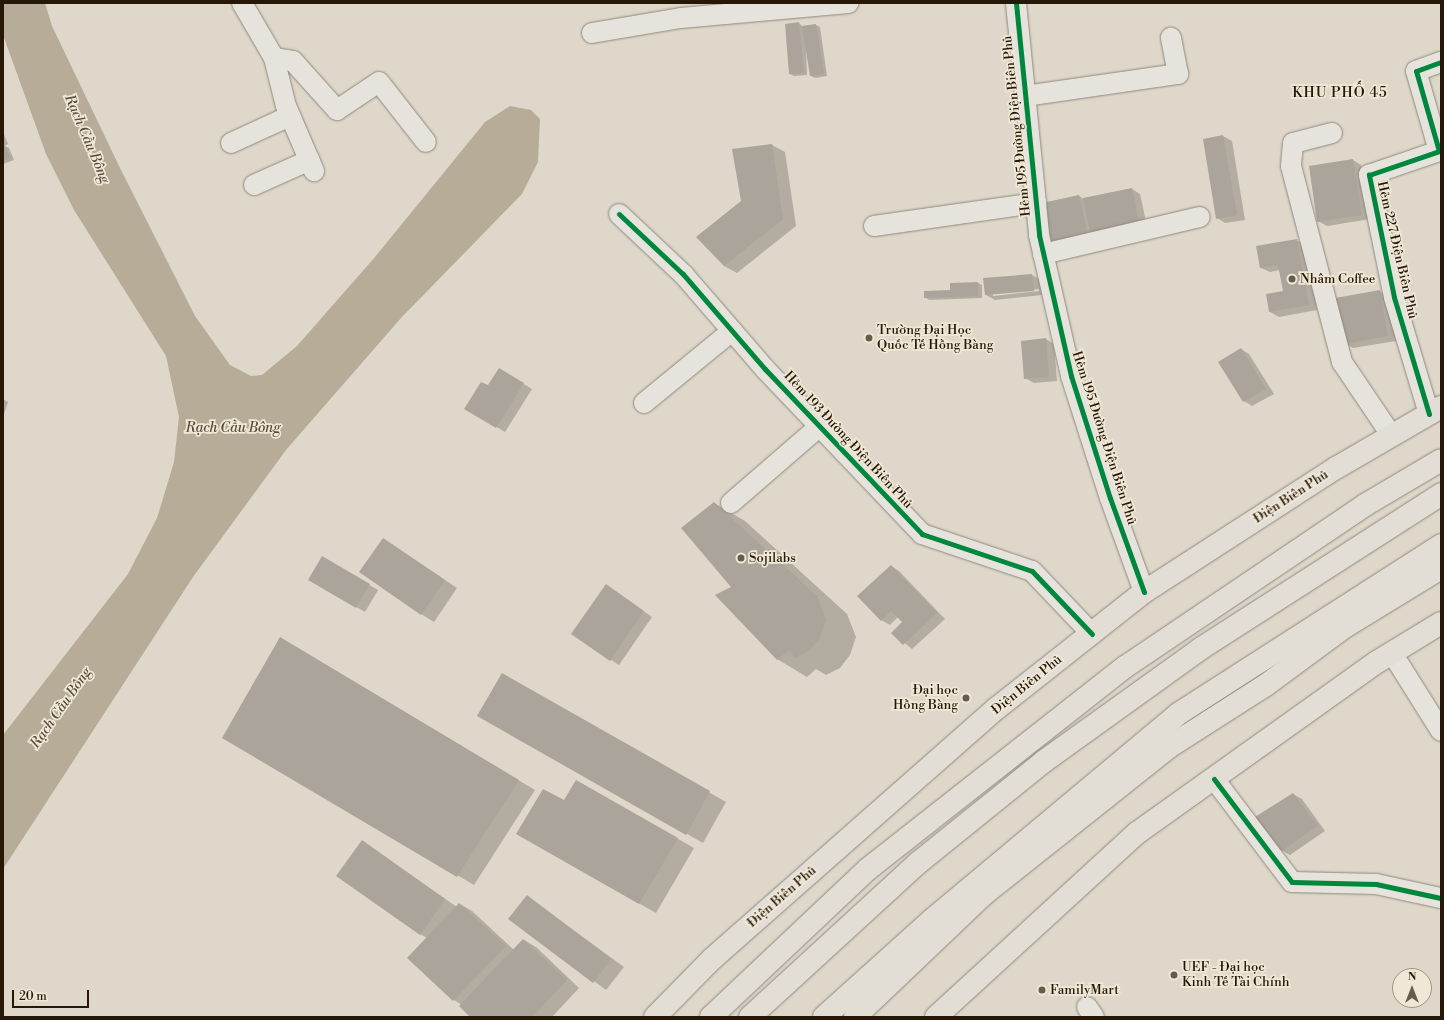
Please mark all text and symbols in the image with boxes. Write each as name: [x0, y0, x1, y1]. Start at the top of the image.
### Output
street label: Hẻm 195 Đường Điện Biên Phủ: [1000, 35, 1034, 217]
district label: KHU PHỐ 45: [1292, 85, 1388, 101]
water label: Rạch Cầu Bông: [61, 92, 113, 186]
street label: Hẻm 227 Điện Biên Phủ: [1374, 180, 1420, 320]
place label: Nhâm Coffee: [1300, 271, 1375, 287]
marker: Nhâm Coffee: [1287, 274, 1297, 284]
place label: Trường Đại Học Quốc Tế Hồng Bàng: [877, 323, 993, 354]
marker: Trường Đại Học Quốc Tế Hồng Bàng: [864, 333, 874, 343]
street label: Hẻm 195 Đường Điện Biên Phủ: [1069, 349, 1139, 527]
street label: Hẻm 193 Đường Điện Biên Phủ: [780, 368, 916, 512]
water label: Rạch Cầu Bông: [186, 420, 280, 436]
street label: Điện Biên Phủ: [1251, 467, 1331, 527]
place label: Sojilabs: [749, 550, 796, 566]
marker: Sojilabs: [736, 553, 746, 563]
street label: Điện Biên Phủ: [989, 652, 1065, 718]
water label: Rạch Cầu Bông: [27, 664, 95, 752]
place label: Đại học Hồng Bàng: [893, 683, 958, 714]
marker: Đại học Hồng Bàng: [961, 693, 971, 703]
street label: Điện Biên Phủ: [744, 863, 820, 931]
place label: UEF - Đại học Kinh Tế Tài Chính: [1182, 960, 1290, 991]
north arrow: [1392, 968, 1432, 1008]
marker: UEF - Đại học Kinh Tế Tài Chính: [1169, 970, 1179, 980]
text: N: [1408, 970, 1416, 984]
scale bar: [14, 982, 91, 1008]
place label: FamilyMart: [1050, 982, 1119, 998]
marker: FamilyMart: [1037, 985, 1047, 995]
text: 20 m: [19, 989, 47, 1004]

